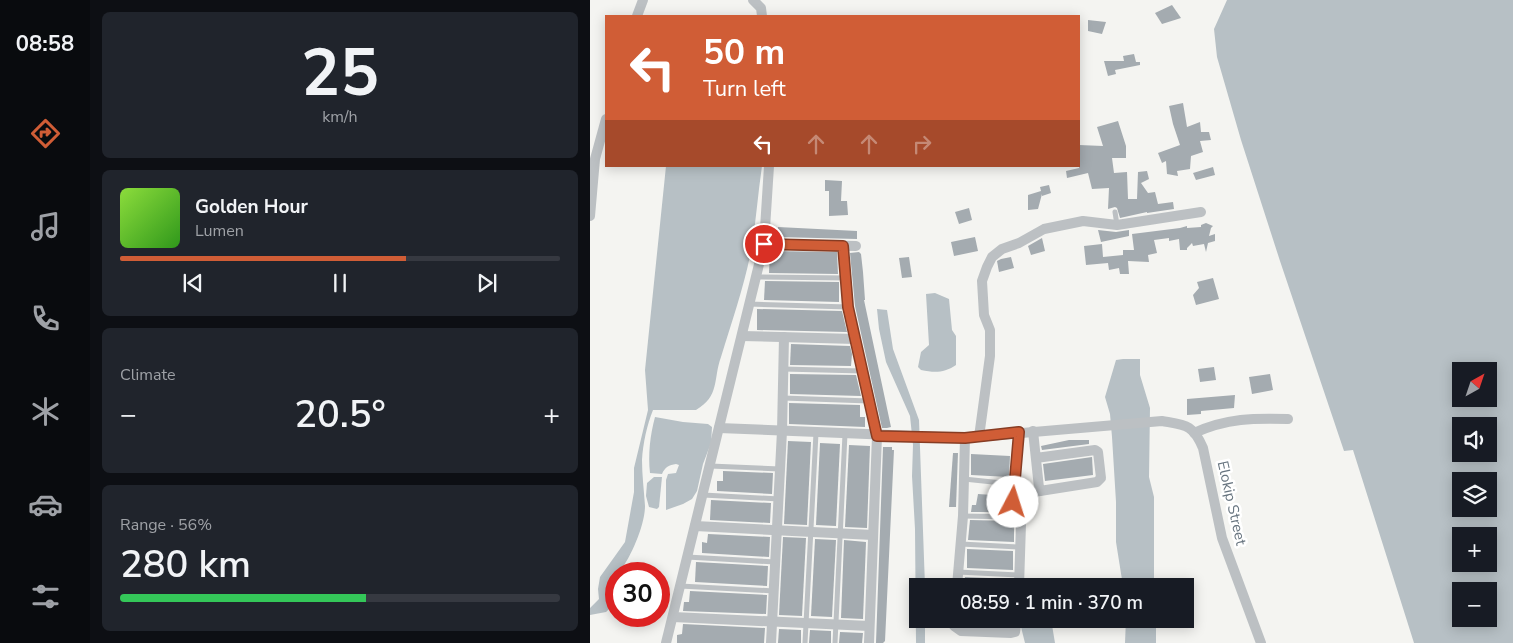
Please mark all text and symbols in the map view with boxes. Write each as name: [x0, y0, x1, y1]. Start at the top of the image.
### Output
text: 08:58: [16, 29, 74, 59]
text: 25: [301, 29, 379, 118]
text: 50 m: [703, 29, 785, 76]
icon: left: [620, 35, 685, 100]
text: Turn left: [703, 74, 786, 104]
text: km/h: [322, 106, 358, 128]
icon: directions: [28, 116, 63, 151]
icon: left: [749, 130, 777, 158]
icon: ahead: [802, 130, 830, 158]
icon: ahead: [855, 130, 883, 158]
icon: right: [908, 130, 936, 158]
text: Golden Hour: [195, 194, 308, 220]
icon: music: [28, 209, 63, 244]
text: Lumen: [195, 220, 244, 242]
pin: [743, 223, 785, 265]
icon: arrive: [750, 230, 778, 258]
icon: previous: [179, 269, 207, 297]
icon: pause: [326, 269, 354, 297]
icon: next: [473, 269, 501, 297]
icon: phone: [28, 301, 63, 336]
north arrow: [1452, 362, 1498, 408]
map controls: [1452, 362, 1497, 627]
text: Climate: [120, 364, 175, 386]
text: 20.5°: [294, 389, 386, 440]
icon: climate: [28, 394, 63, 429]
text: −: [120, 396, 137, 434]
text: +: [543, 396, 560, 434]
button: sound: [1452, 417, 1497, 462]
street label: Elokip Street: [1213, 459, 1252, 548]
button: layers: [1452, 472, 1497, 517]
position arrow: [986, 475, 1038, 527]
icon: car: [28, 487, 63, 522]
text: Range · 56%: [120, 514, 212, 536]
button: +: [1452, 527, 1497, 572]
text: 280 km: [120, 539, 251, 590]
speed limit sign: 30: [605, 562, 670, 627]
icon: filters: [28, 579, 63, 614]
button: −: [1452, 582, 1497, 627]
text: 08:59 · 1 min · 370 m: [960, 590, 1143, 616]

